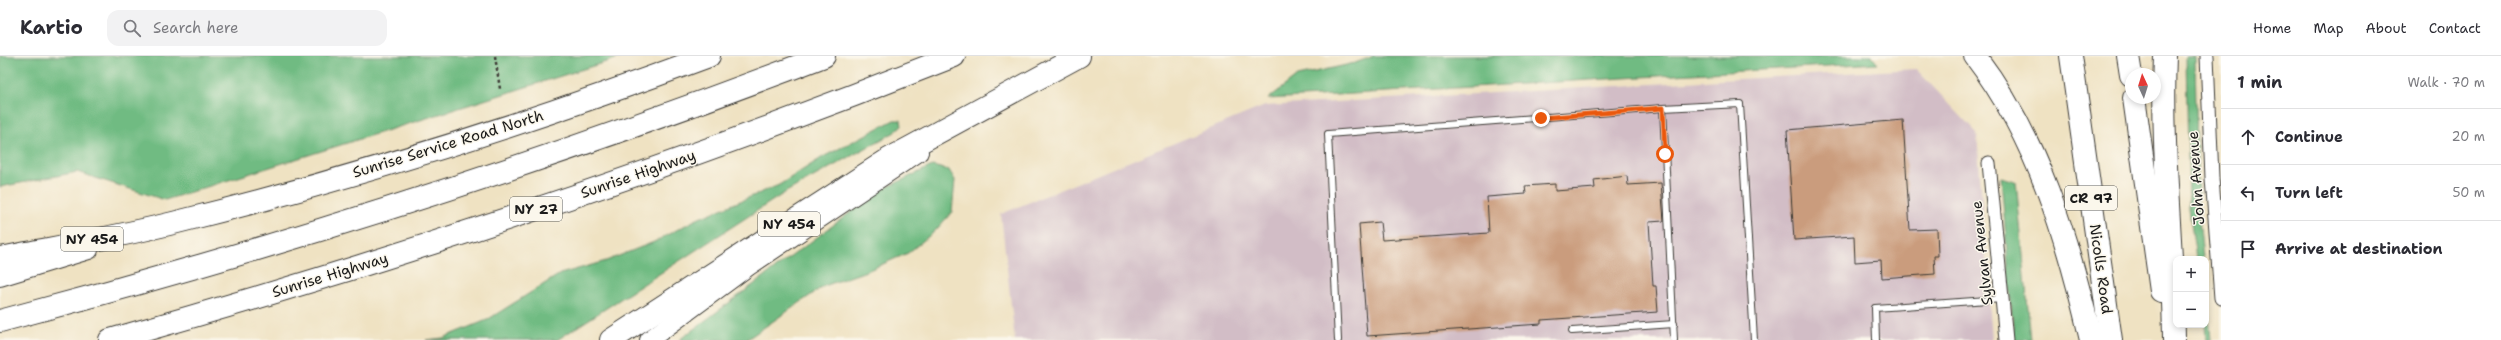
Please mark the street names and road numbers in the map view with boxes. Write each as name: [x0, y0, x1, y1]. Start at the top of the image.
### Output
street label: Sunrise Service Road North: [350, 105, 546, 183]
street label: John Avenue: [2183, 130, 2209, 226]
street label: Sunrise Highway: [578, 145, 698, 203]
road number: CR 97: [2065, 186, 2117, 210]
road number: NY 27: [510, 197, 562, 221]
street label: Sylvan Avenue: [1967, 200, 1997, 306]
road number: NY 454: [758, 212, 820, 236]
street label: Nicolls Road: [2085, 223, 2117, 316]
road number: NY 454: [61, 227, 123, 251]
street label: Sunrise Highway: [269, 248, 391, 302]

